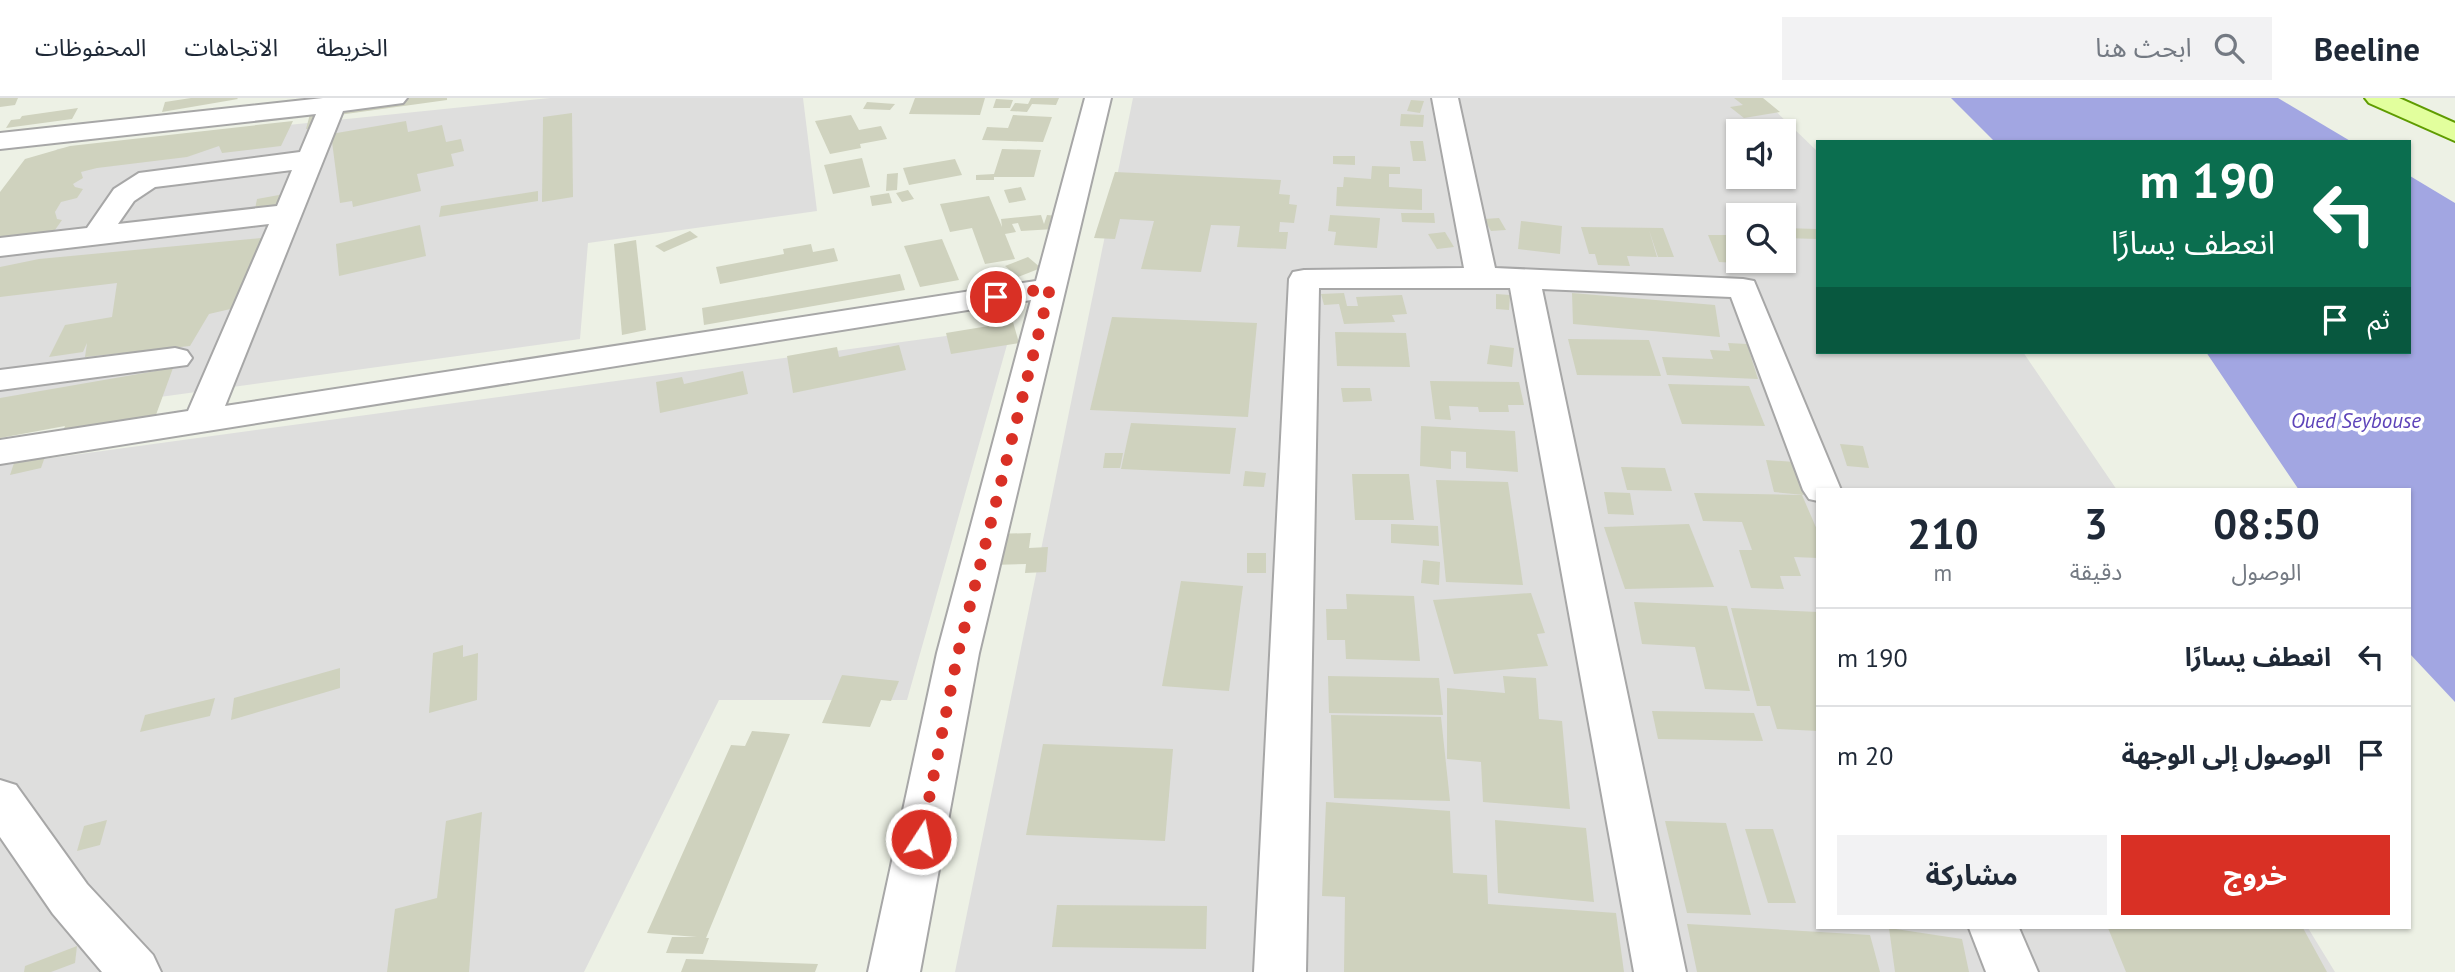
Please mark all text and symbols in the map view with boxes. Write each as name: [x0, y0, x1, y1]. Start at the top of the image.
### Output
search box: [1782, 17, 2272, 80]
text: Beeline: [2314, 27, 2420, 70]
icon: search: [2210, 29, 2248, 67]
text: ابحث هنا: [2095, 31, 2192, 64]
text: المحفوظات: [35, 32, 146, 63]
text: الاتجاهات: [184, 32, 278, 63]
text: الخريطة: [316, 32, 388, 63]
map controls: [1726, 119, 1796, 273]
button: sound: [1726, 119, 1796, 189]
text: 190 m: [2140, 148, 2275, 212]
icon: left: [2299, 168, 2390, 259]
button: search: [1726, 203, 1796, 273]
text: انعطف يسارًا: [2111, 221, 2275, 263]
pin: [966, 267, 1026, 327]
icon: arrive: [977, 278, 1015, 316]
icon: arrive: [2316, 301, 2354, 339]
text: ثم: [2368, 303, 2390, 336]
water label: Oued Seybouse: [2291, 407, 2421, 434]
text: 3: [2084, 496, 2108, 551]
text: 08:50: [2213, 496, 2320, 551]
text: 210: [1907, 506, 1979, 561]
text: دقيقة: [2070, 557, 2122, 586]
text: الوصول: [2232, 557, 2302, 586]
text: m: [1934, 558, 1952, 587]
icon: left: [2352, 638, 2390, 676]
text: انعطف يسارًا: [2185, 640, 2331, 673]
text: 190 m: [1837, 641, 1908, 674]
icon: arrive: [2352, 736, 2390, 774]
text: الوصول إلى الوجهة: [2122, 738, 2331, 771]
text: 20 m: [1837, 739, 1893, 772]
position arrow: [884, 802, 958, 876]
button: مشاركة: [1837, 835, 2107, 915]
button: خروج: [2121, 835, 2390, 915]

